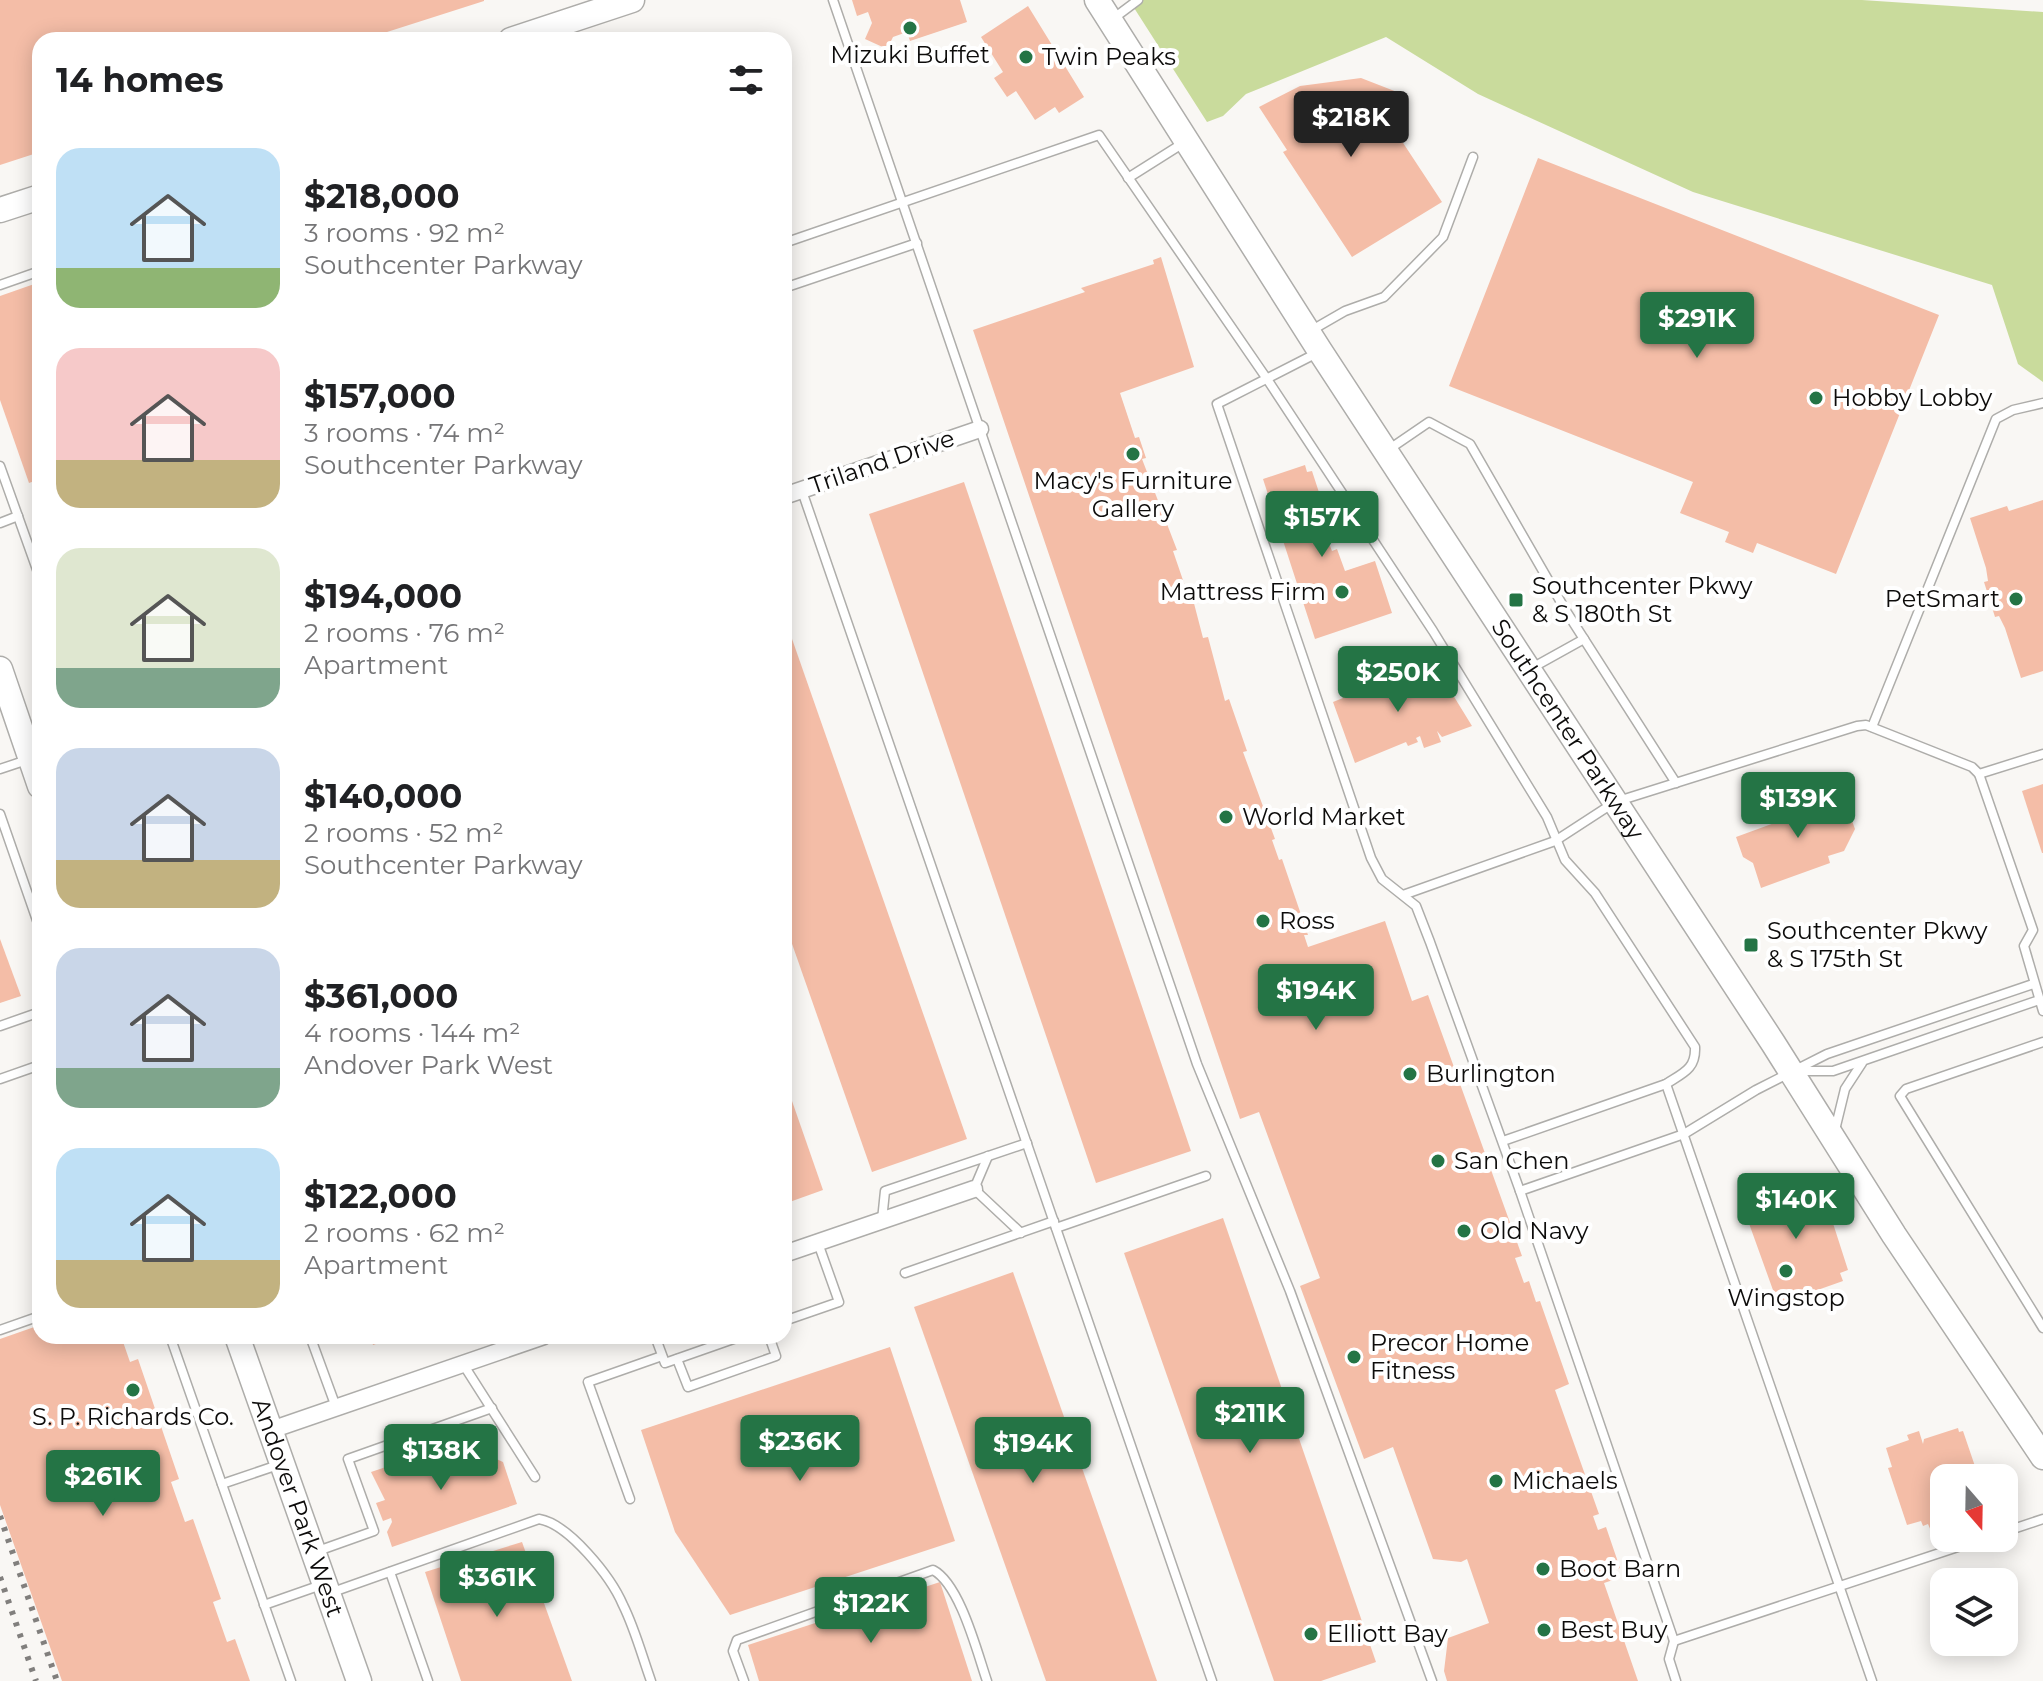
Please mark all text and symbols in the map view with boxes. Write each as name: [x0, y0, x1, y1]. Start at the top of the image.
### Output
marker: Mizuki Buffet: [901, 19, 919, 37]
place label: Mizuki Buffet: [830, 40, 990, 69]
place label: Twin Peaks: [1042, 42, 1176, 71]
marker: Twin Peaks: [1017, 48, 1035, 66]
icon: filters: [724, 58, 768, 102]
text: 14 homes: [56, 59, 224, 101]
pin: $218K: [1295, 91, 1407, 159]
text: $218K: [1312, 101, 1390, 133]
text: $218,000: [304, 175, 460, 217]
icon: home: [120, 180, 216, 276]
text: 3 rooms · 92 m²: [304, 217, 505, 249]
text: Southcenter Parkway: [304, 249, 583, 281]
pin: $291K: [1641, 292, 1753, 360]
text: $291K: [1658, 302, 1736, 334]
text: $157,000: [304, 375, 456, 417]
icon: home: [120, 380, 216, 476]
place label: Hobby Lobby: [1832, 383, 1992, 412]
marker: Hobby Lobby: [1807, 389, 1825, 407]
text: 3 rooms · 74 m²: [304, 417, 505, 449]
street label: Triland Drive: [805, 423, 958, 500]
marker: Macy's Furniture Gallery: [1124, 445, 1142, 463]
text: Southcenter Parkway: [304, 449, 583, 481]
place label: Macy's Furniture Gallery: [1034, 466, 1232, 523]
pin: $157K: [1266, 491, 1378, 559]
text: $157K: [1283, 501, 1361, 533]
place label: Southcenter Pkwy & S 180th St: [1532, 571, 1753, 628]
text: $194,000: [304, 575, 462, 617]
place label: Mattress Firm: [1160, 577, 1326, 606]
icon: home: [120, 580, 216, 676]
marker: Mattress Firm: [1333, 583, 1351, 601]
place label: PetSmart: [1885, 584, 2000, 613]
marker: PetSmart: [2007, 590, 2025, 608]
marker: Southcenter Pkwy & S 180th St: [1507, 591, 1525, 609]
street label: Southcenter Parkway: [1485, 613, 1651, 845]
text: 2 rooms · 76 m²: [304, 617, 505, 649]
pin: $250K: [1342, 646, 1454, 714]
text: Apartment: [304, 649, 448, 681]
text: $250K: [1356, 656, 1440, 688]
pin: $139K: [1742, 772, 1854, 840]
text: $140,000: [304, 775, 462, 817]
icon: home: [120, 780, 216, 876]
text: $139K: [1759, 782, 1837, 814]
place label: World Market: [1242, 802, 1406, 831]
marker: World Market: [1217, 808, 1235, 826]
text: 2 rooms · 52 m²: [304, 817, 504, 849]
text: Southcenter Parkway: [304, 849, 583, 881]
place label: Ross: [1279, 906, 1335, 935]
marker: Ross: [1254, 912, 1272, 930]
place label: Southcenter Pkwy & S 175th St: [1767, 916, 1988, 973]
marker: Southcenter Pkwy & S 175th St: [1742, 936, 1760, 954]
pin: $194K: [1260, 964, 1372, 1032]
text: $194K: [1276, 974, 1356, 1006]
text: $361,000: [304, 975, 458, 1017]
icon: home: [120, 980, 216, 1076]
text: 4 rooms · 144 m²: [304, 1017, 520, 1049]
text: Andover Park West: [304, 1049, 553, 1081]
place label: Burlington: [1426, 1059, 1556, 1088]
marker: Burlington: [1401, 1065, 1419, 1083]
place label: San Chen: [1454, 1146, 1569, 1175]
marker: San Chen: [1429, 1152, 1447, 1170]
pin: $140K: [1740, 1173, 1852, 1241]
text: $122,000: [304, 1175, 457, 1217]
icon: home: [120, 1180, 216, 1276]
text: $140K: [1755, 1183, 1837, 1215]
place label: Old Navy: [1480, 1216, 1588, 1245]
text: 2 rooms · 62 m²: [304, 1217, 505, 1249]
marker: Old Navy: [1455, 1222, 1473, 1240]
text: Apartment: [304, 1249, 448, 1281]
marker: Wingstop: [1777, 1262, 1795, 1280]
place label: Wingstop: [1727, 1283, 1845, 1312]
place label: Precor Home Fitness: [1370, 1328, 1529, 1385]
marker: Precor Home Fitness: [1345, 1348, 1363, 1366]
marker: S. P. Richards Co.: [124, 1381, 142, 1399]
pin: $211K: [1194, 1387, 1306, 1455]
street label: Andover Park West: [246, 1394, 350, 1621]
text: $211K: [1214, 1397, 1286, 1429]
place label: S. P. Richards Co.: [32, 1402, 234, 1431]
pin: $236K: [744, 1415, 856, 1483]
pin: $194K: [977, 1417, 1089, 1485]
pin: $138K: [385, 1424, 497, 1492]
text: $236K: [758, 1425, 842, 1457]
text: $194K: [993, 1427, 1073, 1459]
text: $138K: [402, 1434, 480, 1466]
pin: $261K: [47, 1450, 159, 1518]
text: $261K: [64, 1460, 142, 1492]
north arrow: [1930, 1464, 2018, 1552]
map controls: [1930, 1464, 2018, 1656]
place label: Michaels: [1512, 1466, 1618, 1495]
marker: Michaels: [1487, 1472, 1505, 1490]
pin: $361K: [441, 1551, 553, 1619]
place label: Boot Barn: [1559, 1554, 1681, 1583]
marker: Boot Barn: [1534, 1560, 1552, 1578]
text: $361K: [458, 1561, 536, 1593]
button: layers: [1930, 1568, 2018, 1656]
pin: $122K: [815, 1577, 927, 1645]
text: $122K: [833, 1587, 909, 1619]
place label: Best Buy: [1560, 1615, 1667, 1644]
place label: Elliott Bay: [1327, 1619, 1448, 1648]
marker: Best Buy: [1535, 1621, 1553, 1639]
marker: Elliott Bay: [1302, 1625, 1320, 1643]

